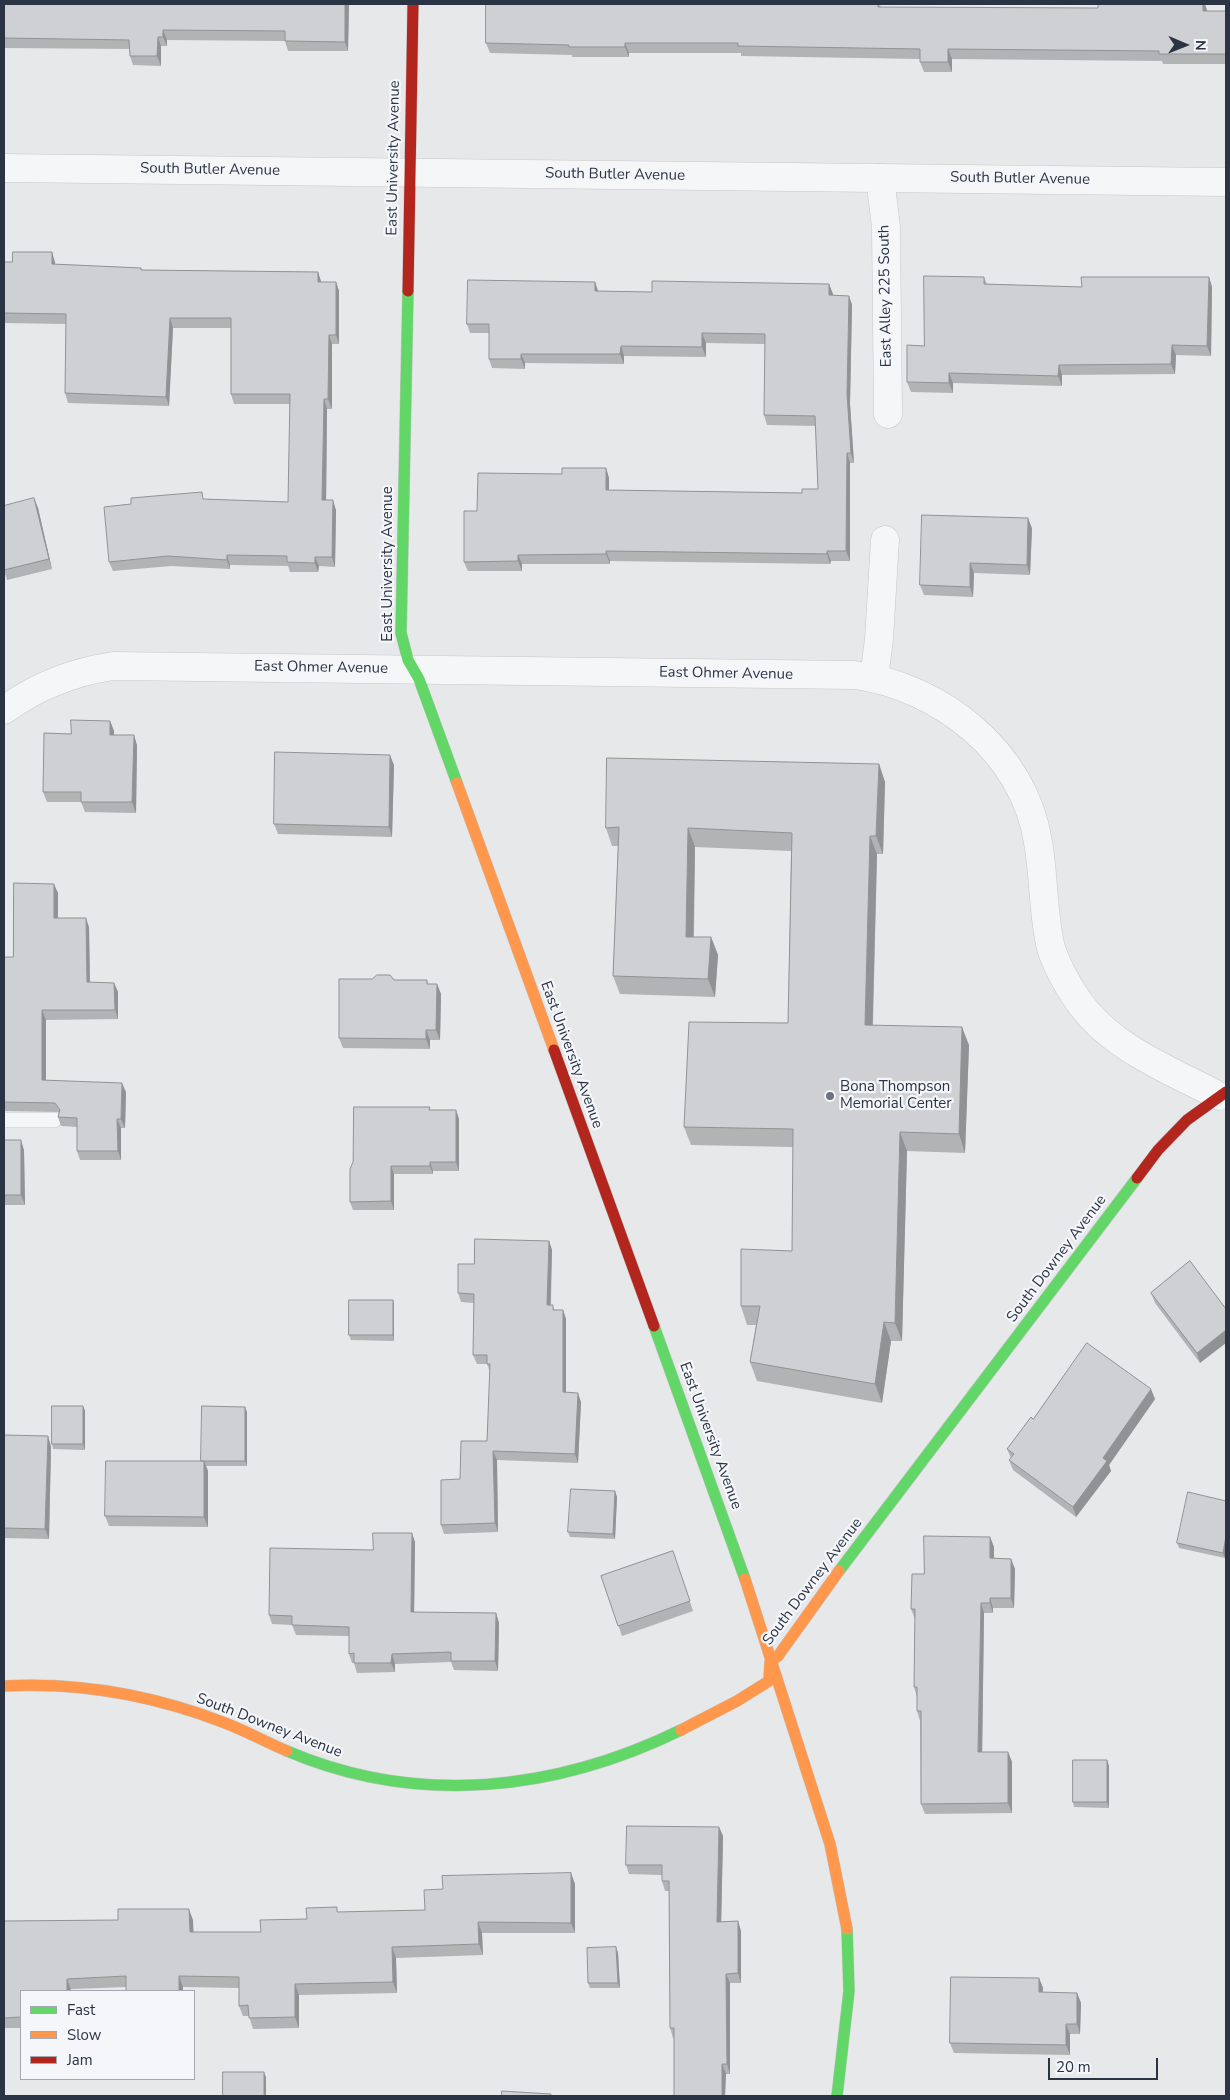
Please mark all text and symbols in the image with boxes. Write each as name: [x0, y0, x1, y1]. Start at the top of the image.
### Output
north arrow: [1160, 20, 1210, 70]
text: N: [1191, 40, 1210, 51]
street label: East University Avenue: [384, 80, 404, 236]
street label: South Butler Avenue: [140, 160, 280, 180]
street label: South Butler Avenue: [545, 165, 685, 185]
street label: South Butler Avenue: [950, 169, 1090, 189]
street label: East Alley 225 South: [876, 225, 896, 367]
street label: East University Avenue: [379, 486, 397, 642]
street label: East Ohmer Avenue: [254, 658, 388, 678]
street label: East Ohmer Avenue: [659, 664, 793, 684]
street label: East University Avenue: [536, 979, 606, 1131]
place label: Bona Thompson Memorial Center: [840, 1078, 952, 1113]
marker: Bona Thompson Memorial Center: [824, 1090, 836, 1102]
street label: South Downey Avenue: [1003, 1192, 1111, 1326]
street label: East University Avenue: [675, 1360, 745, 1512]
street label: South Downey Avenue: [759, 1515, 867, 1649]
street label: South Downey Avenue: [194, 1690, 344, 1762]
legend: [20, 1990, 195, 2080]
text: Fast: [67, 2000, 95, 2020]
text: Slow: [67, 2025, 101, 2045]
scale bar: [1050, 2048, 1160, 2080]
text: Jam: [67, 2050, 93, 2070]
text: 20 m: [1056, 2057, 1091, 2077]

